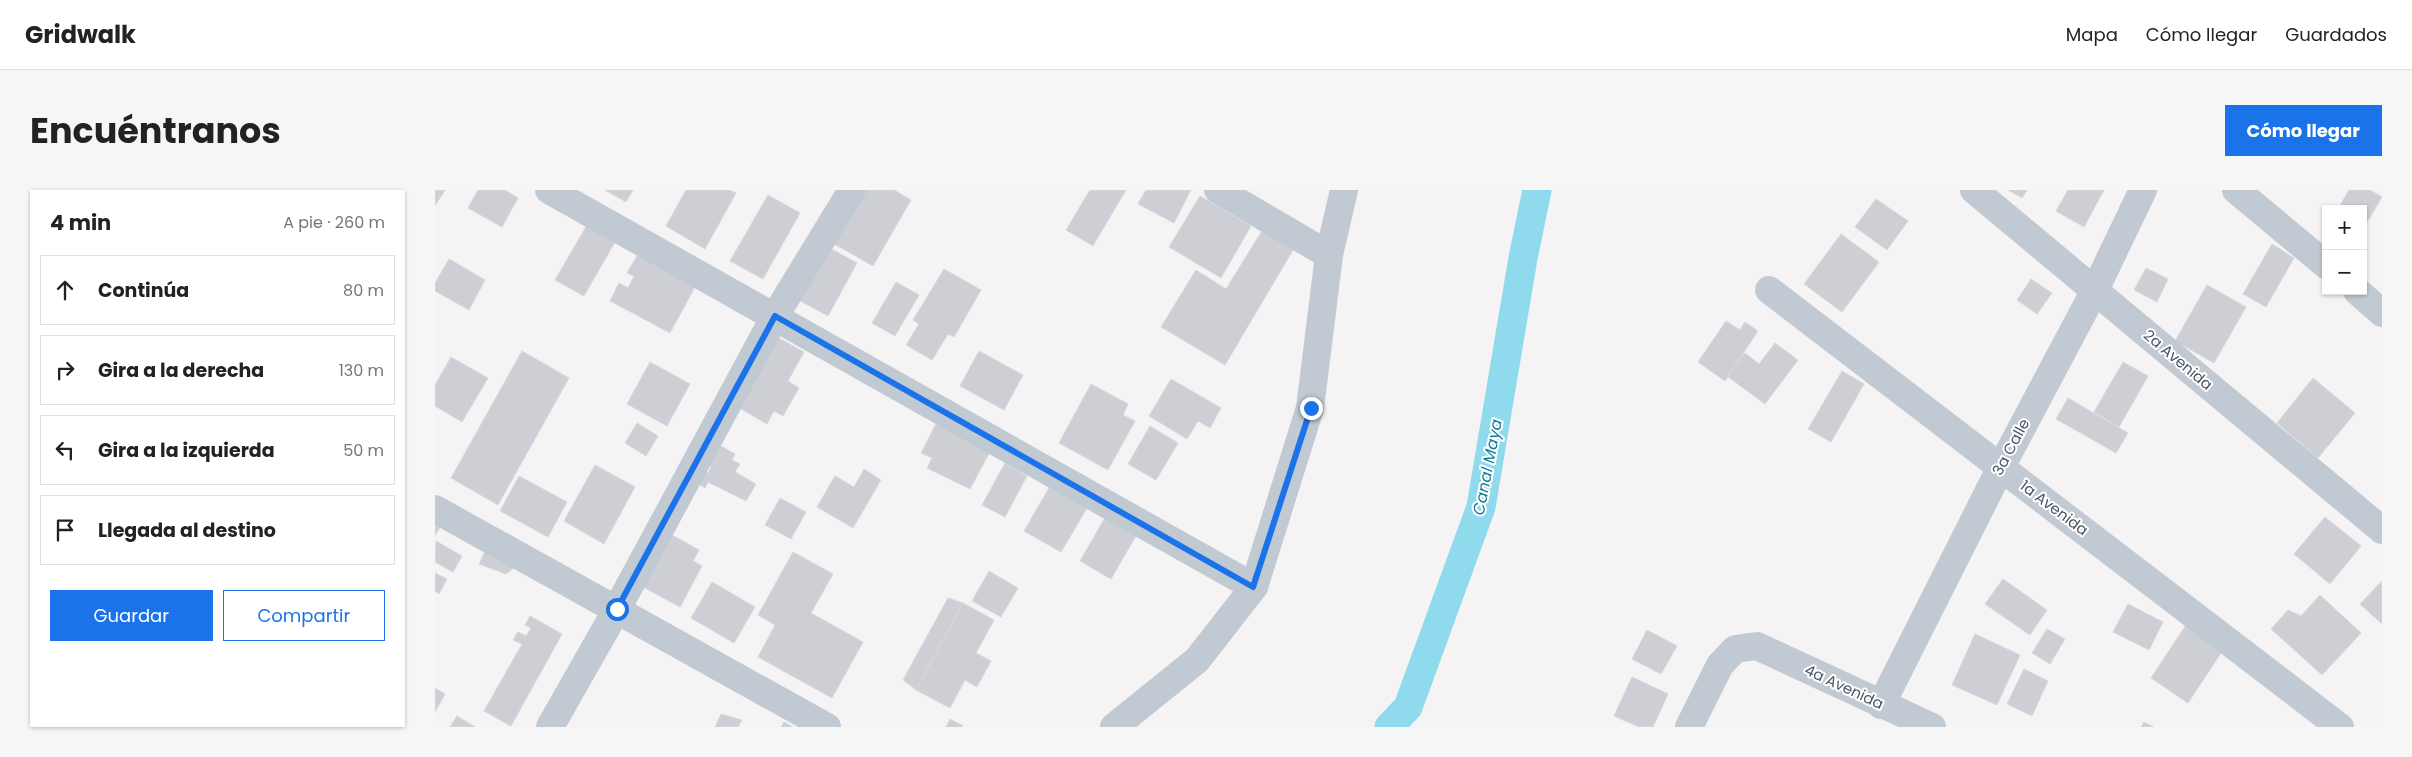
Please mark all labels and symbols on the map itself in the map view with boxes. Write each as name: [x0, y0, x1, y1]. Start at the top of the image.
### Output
street label: 2a Avenida: [2139, 325, 2217, 395]
route end: [1300, 397, 1323, 420]
street label: 3a Calle: [1987, 415, 2034, 479]
water label: Canal Maya: [1467, 417, 1508, 517]
street label: 1a Avenida: [2016, 475, 2093, 540]
route start: [606, 598, 629, 621]
street label: 4a Avenida: [1801, 659, 1887, 714]

